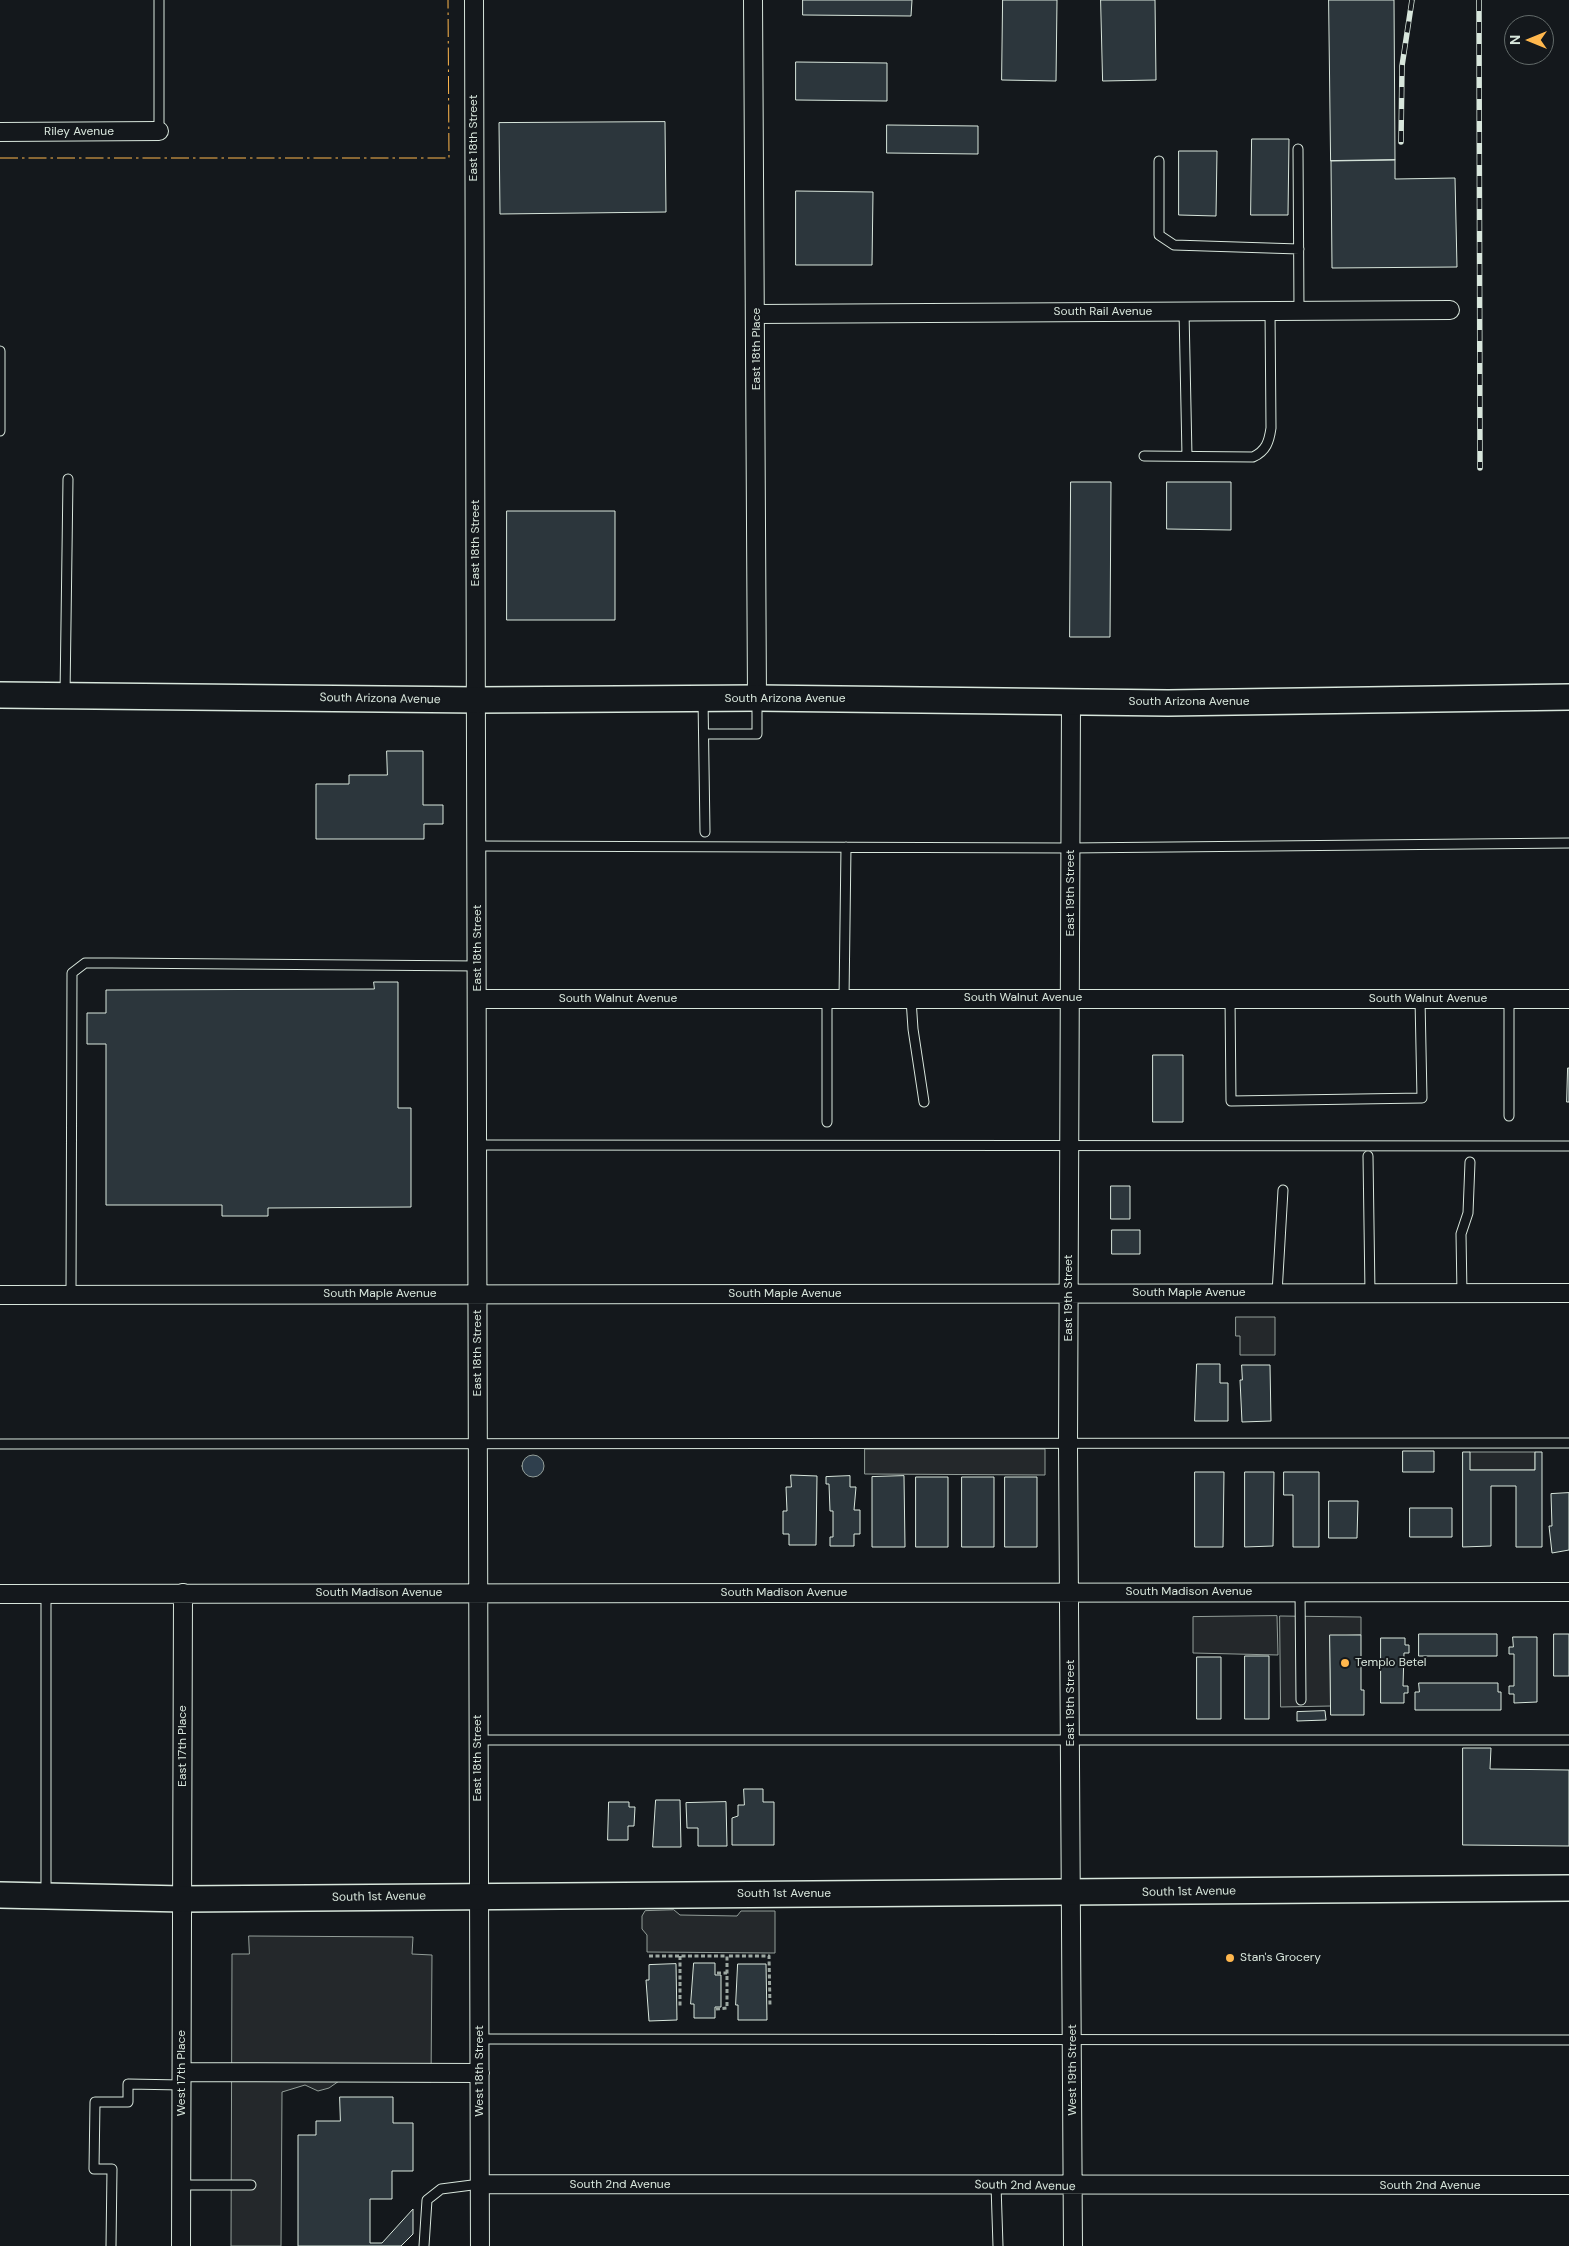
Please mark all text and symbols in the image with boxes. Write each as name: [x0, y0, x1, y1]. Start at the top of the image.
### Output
north arrow: [1504, 15, 1554, 65]
text: N: [1506, 35, 1524, 45]
street label: East 18th Street: [467, 95, 481, 181]
street label: Riley Avenue: [44, 125, 114, 139]
street label: South Rail Avenue: [1054, 305, 1152, 319]
street label: East 18th Place: [750, 308, 764, 390]
street label: East 18th Street: [469, 500, 483, 586]
street label: South Arizona Avenue: [319, 691, 441, 707]
street label: South Arizona Avenue: [724, 692, 846, 706]
street label: South Arizona Avenue: [1128, 695, 1250, 709]
street label: East 19th Street: [1064, 849, 1078, 937]
street label: East 18th Street: [471, 905, 485, 991]
street label: South Walnut Avenue: [964, 991, 1082, 1005]
street label: South Walnut Avenue: [559, 992, 677, 1006]
street label: South Walnut Avenue: [1369, 992, 1487, 1006]
street label: East 19th Street: [1062, 1254, 1076, 1342]
street label: South Maple Avenue: [1132, 1286, 1246, 1300]
street label: South Maple Avenue: [323, 1287, 437, 1301]
street label: South Maple Avenue: [728, 1287, 842, 1301]
street label: East 18th Street: [471, 1310, 485, 1396]
street label: South Madison Avenue: [1126, 1585, 1252, 1599]
street label: South Madison Avenue: [316, 1586, 442, 1600]
street label: South Madison Avenue: [721, 1586, 847, 1600]
place label: Templo Betel: [1355, 1656, 1427, 1670]
marker: Templo Betel: [1339, 1657, 1351, 1669]
street label: East 19th Street: [1064, 1659, 1078, 1747]
street label: East 17th Place: [176, 1705, 190, 1787]
street label: East 18th Street: [471, 1715, 485, 1801]
street label: South 1st Avenue: [1142, 1884, 1236, 1900]
street label: South 1st Avenue: [737, 1887, 831, 1901]
street label: South 1st Avenue: [332, 1889, 426, 1905]
place label: Stan's Grocery: [1240, 1951, 1321, 1965]
marker: Stan's Grocery: [1224, 1952, 1236, 1964]
street label: West 19th Street: [1066, 2024, 1080, 2116]
street label: West 18th Street: [473, 2025, 487, 2117]
street label: West 17th Place: [175, 2030, 189, 2116]
street label: South 2nd Avenue: [569, 2178, 671, 2192]
street label: South 2nd Avenue: [974, 2178, 1076, 2194]
street label: South 2nd Avenue: [1379, 2179, 1481, 2193]

